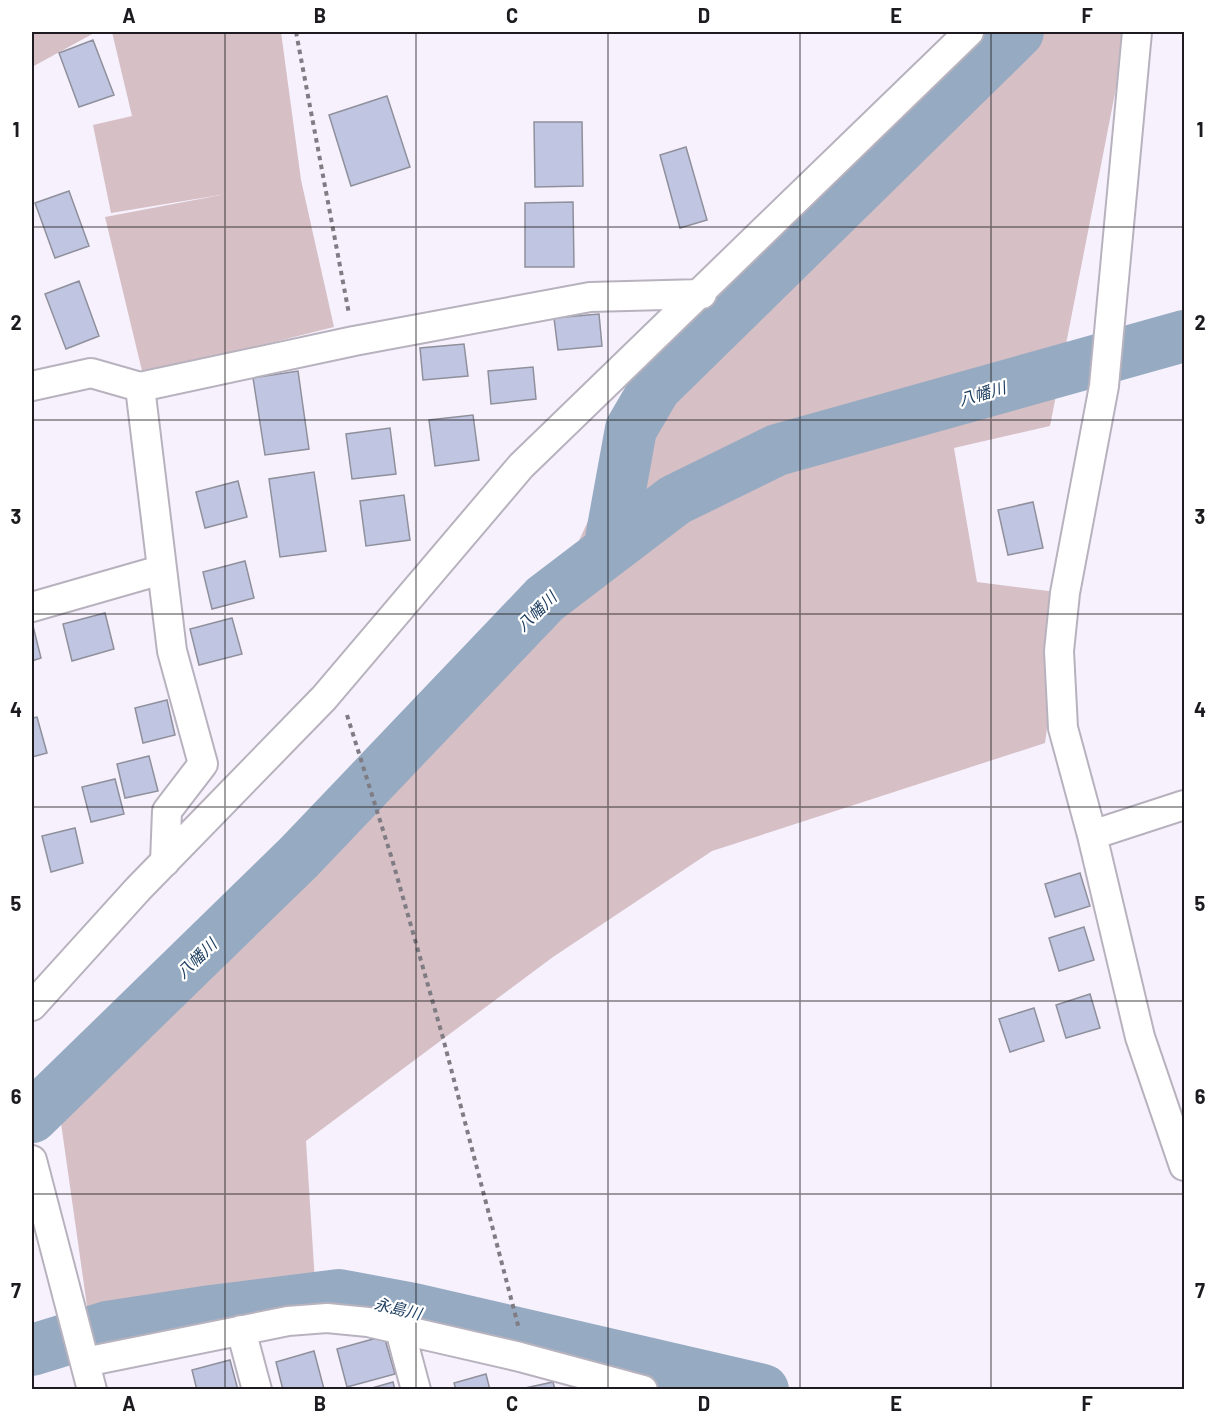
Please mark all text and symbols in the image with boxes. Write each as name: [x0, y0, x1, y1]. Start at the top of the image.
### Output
text: A: [122, 3, 136, 27]
text: B: [314, 3, 326, 27]
text: C: [506, 3, 518, 27]
text: D: [698, 3, 710, 27]
text: E: [890, 3, 902, 27]
text: F: [1081, 3, 1093, 27]
text: 1: [12, 117, 20, 141]
text: 1: [1196, 117, 1204, 141]
text: 2: [10, 310, 22, 334]
text: 2: [1194, 310, 1206, 334]
water label: 八幡川: [956, 377, 1010, 409]
text: 3: [11, 504, 21, 528]
text: 3: [1195, 504, 1205, 528]
water label: 八幡川: [512, 586, 561, 635]
text: 4: [10, 697, 22, 721]
text: 4: [1194, 697, 1206, 721]
text: 5: [11, 891, 22, 915]
text: 5: [1195, 891, 1206, 915]
water label: 八幡川: [172, 933, 221, 982]
text: 6: [11, 1084, 22, 1108]
text: 6: [1195, 1084, 1206, 1108]
text: 7: [11, 1278, 21, 1302]
text: 7: [1195, 1278, 1205, 1302]
water label: 永島川: [372, 1293, 425, 1323]
text: A: [122, 1391, 136, 1415]
text: B: [314, 1391, 326, 1415]
text: C: [506, 1391, 518, 1415]
text: D: [698, 1391, 710, 1415]
text: E: [890, 1391, 902, 1415]
text: F: [1081, 1391, 1093, 1415]

